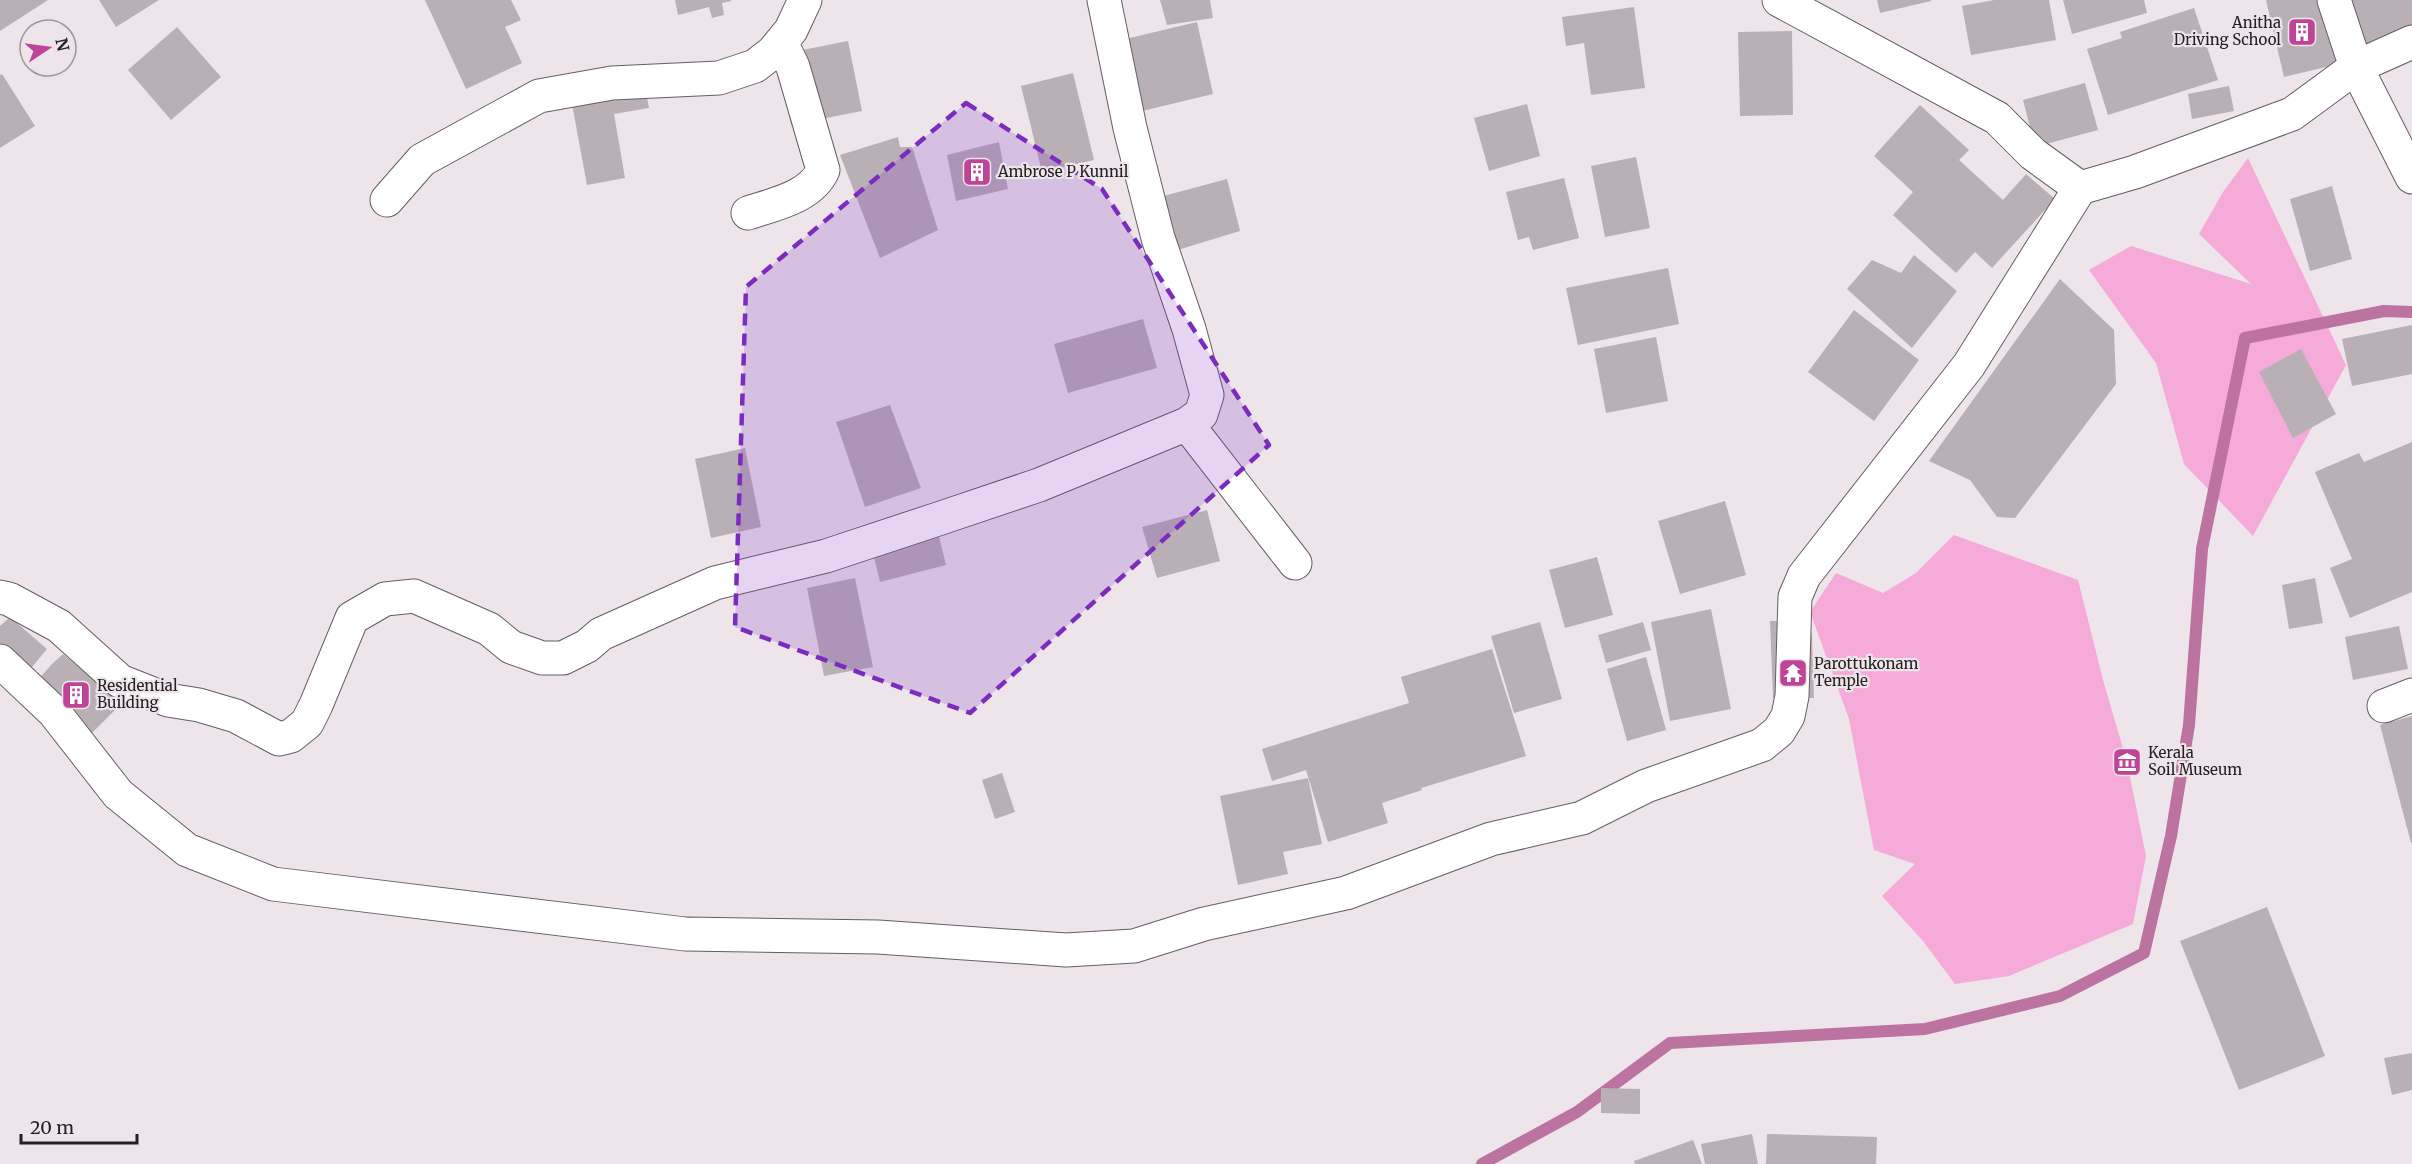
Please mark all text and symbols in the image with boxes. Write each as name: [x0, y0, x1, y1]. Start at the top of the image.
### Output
place label: Anitha Driving School: [2174, 13, 2281, 49]
building icon: Anitha Driving School: [2286, 16, 2318, 48]
north arrow: [18, 18, 78, 78]
text: N: [51, 36, 74, 53]
building icon: Ambrose P Kunnil: [961, 156, 993, 188]
place label: Ambrose P Kunnil: [997, 162, 1129, 181]
place label: Parottukonam Temple: [1814, 654, 1919, 690]
temple icon: Parottukonam Temple: [1777, 657, 1809, 689]
place label: Residential Building: [97, 676, 178, 712]
building icon: Residential Building: [60, 679, 92, 711]
place label: Kerala Soil Museum: [2148, 743, 2242, 779]
museum icon: Kerala Soil Museum: [2111, 746, 2143, 778]
scale bar: [21, 1107, 136, 1145]
text: 20 m: [30, 1116, 74, 1139]

